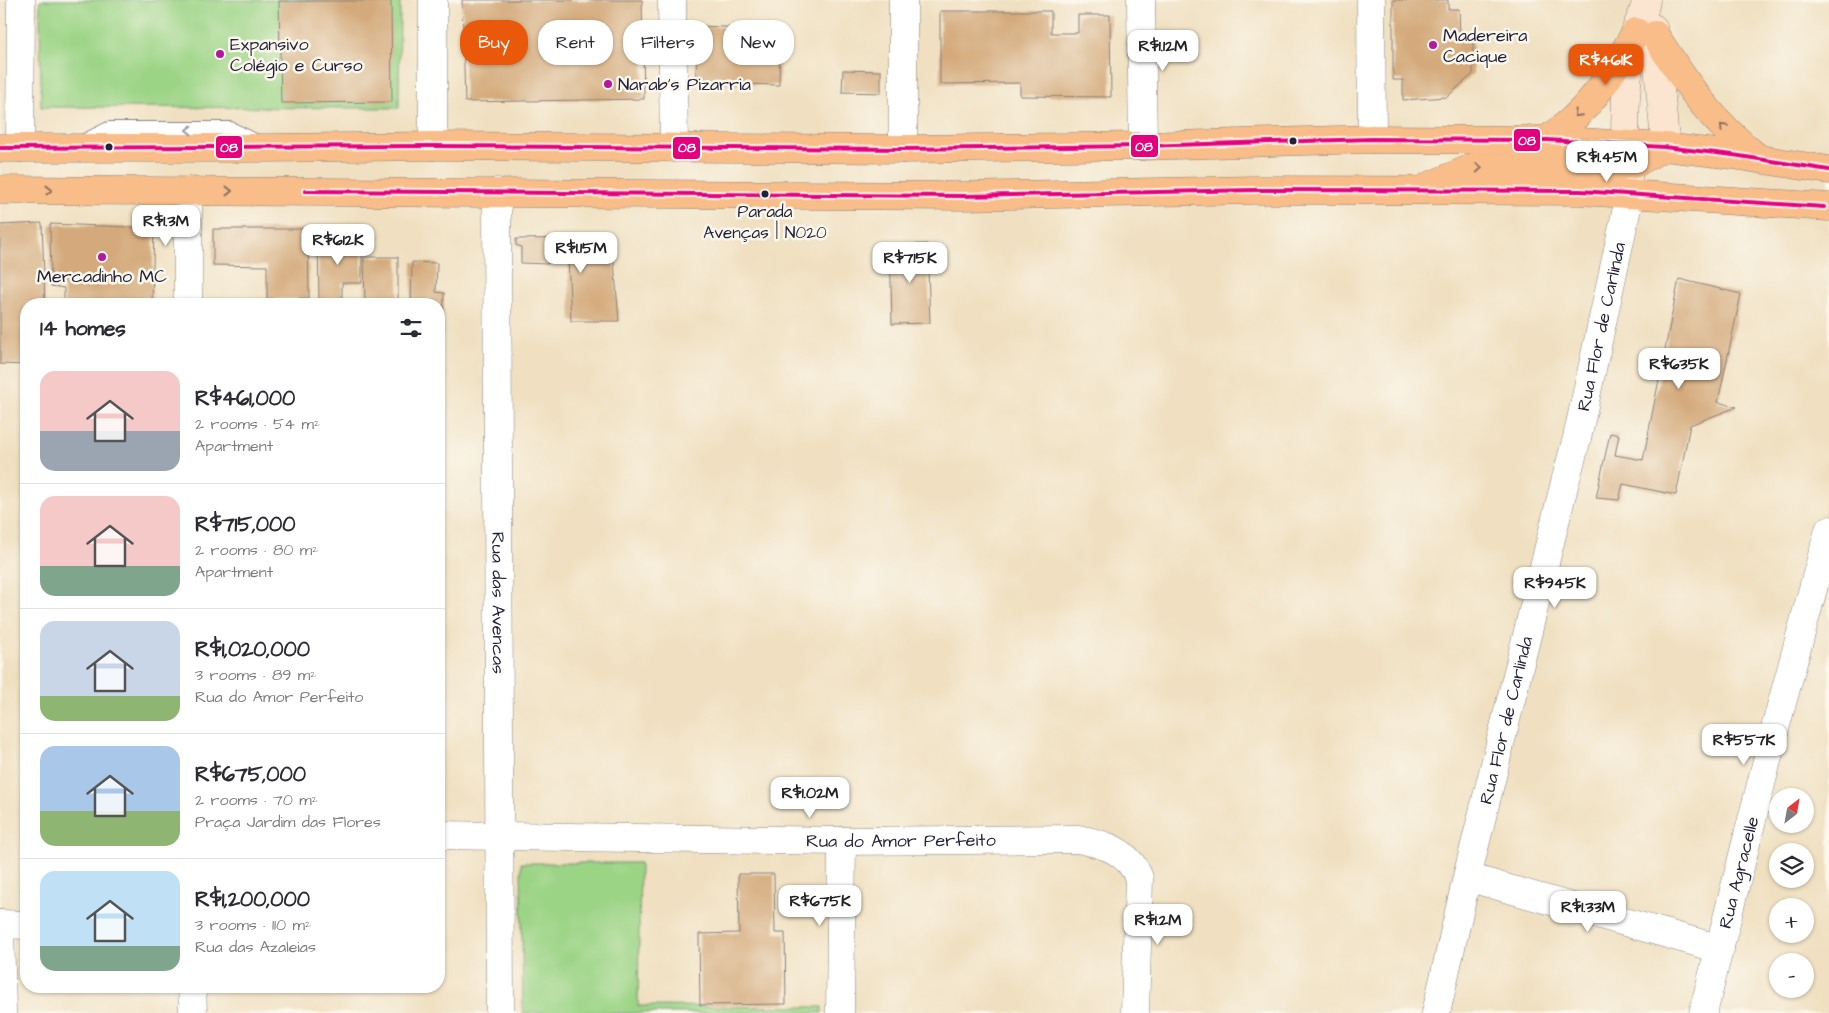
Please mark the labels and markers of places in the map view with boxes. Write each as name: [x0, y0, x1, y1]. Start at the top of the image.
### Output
place label: Madereira Cacique: [1443, 23, 1528, 69]
pin: R$1.12M: [1117, 30, 1209, 72]
place label: Expansivo Colégio e Curso: [230, 32, 363, 79]
marker: Madereira Cacique: [1427, 39, 1439, 51]
pin: R$461K: [1565, 44, 1647, 86]
marker: Expansivo Colégio e Curso: [214, 48, 226, 60]
place label: Narab's Pizarria: [618, 72, 751, 97]
marker: Narab's Pizarria: [602, 78, 614, 90]
unlabelled marker: [1288, 136, 1298, 146]
pin: R$1.45M: [1561, 140, 1653, 183]
unlabelled marker: [104, 142, 114, 152]
marker: Parada Avenças | N020: [760, 189, 770, 199]
place label: Parada Avenças | N020: [703, 200, 827, 245]
pin: R$1.3M: [125, 204, 207, 247]
pin: R$612K: [297, 224, 379, 266]
pin: R$1.15M: [535, 232, 627, 274]
pin: R$715K: [869, 242, 951, 284]
marker: Mercadinho MC: [96, 251, 108, 263]
place label: Mercadinho MC: [37, 264, 167, 289]
pin: R$635K: [1638, 348, 1720, 390]
pin: R$945K: [1514, 566, 1596, 609]
pin: R$557K: [1703, 724, 1785, 766]
pin: R$1.02M: [764, 776, 856, 819]
pin: R$675K: [779, 884, 861, 927]
pin: R$1.33M: [1542, 890, 1634, 933]
pin: R$1.2M: [1117, 904, 1199, 946]

